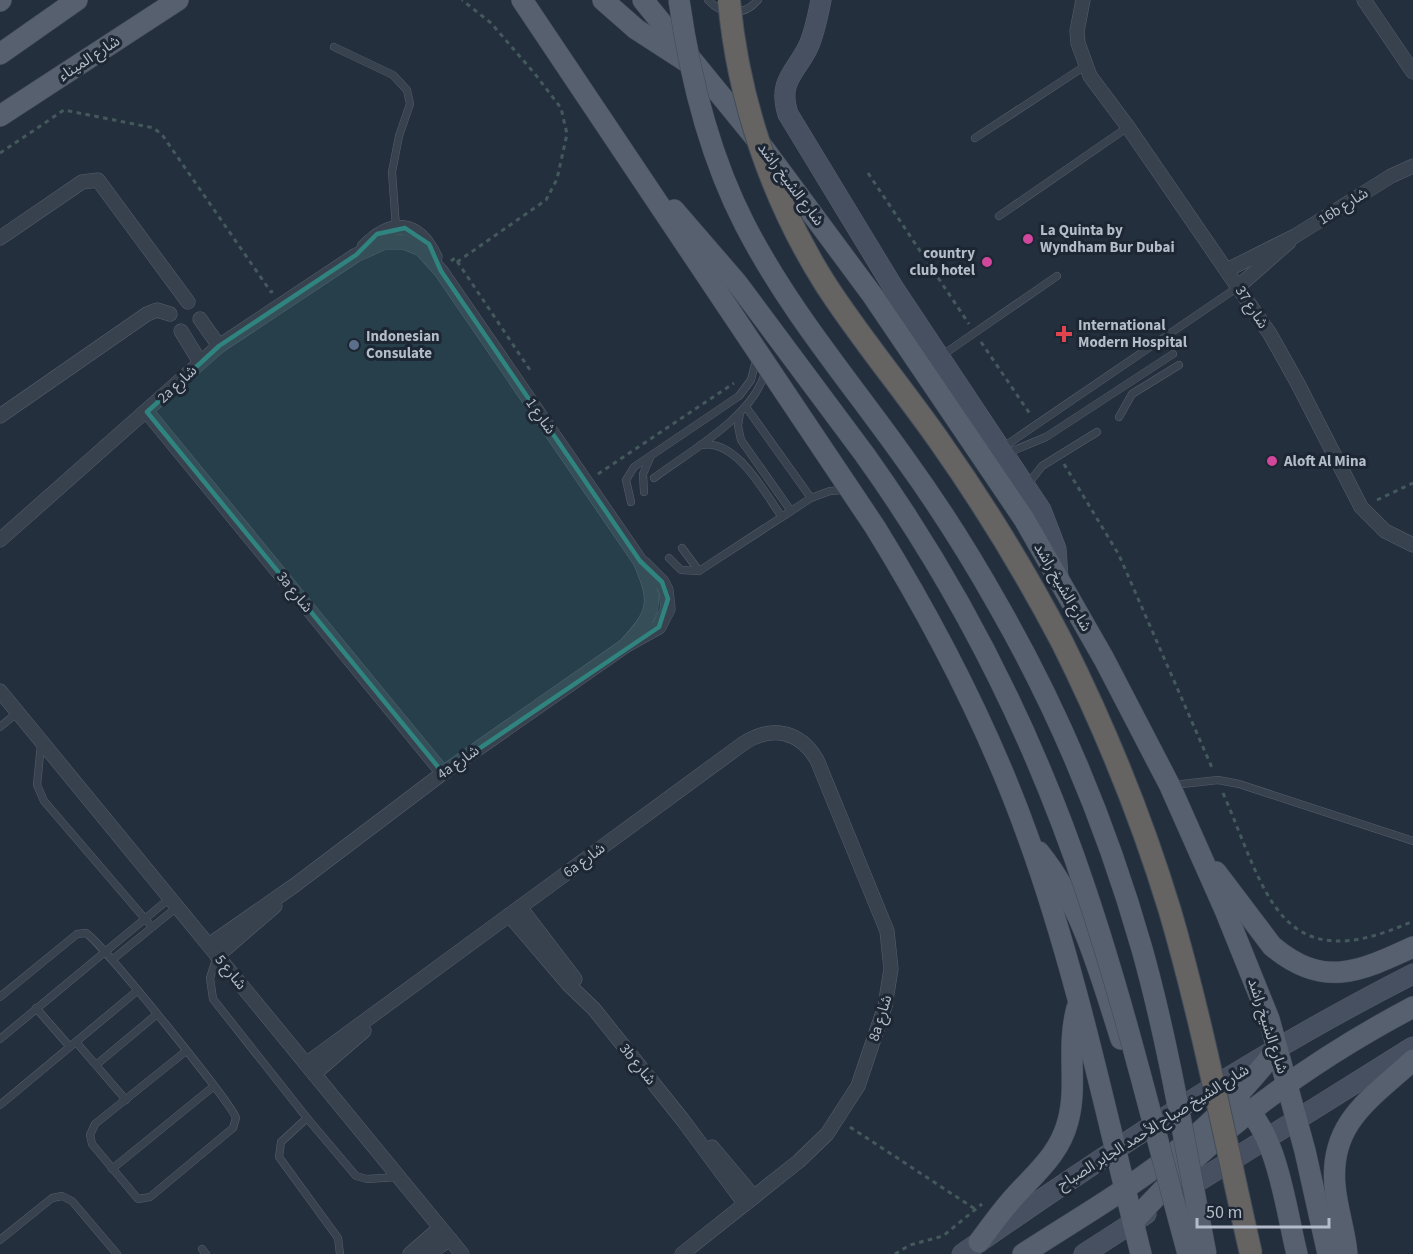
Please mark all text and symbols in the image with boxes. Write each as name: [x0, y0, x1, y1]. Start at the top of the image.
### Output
street label: شارع الميناء: [54, 31, 125, 87]
street label: شارع الشيخ راشد: [752, 138, 829, 231]
street label: 16b شارع: [1314, 183, 1373, 231]
place label: La Quinta by Wyndham Bur Dubai: [1040, 220, 1175, 258]
marker: La Quinta by Wyndham Bur Dubai: [1021, 232, 1035, 246]
place label: country club hotel: [910, 243, 976, 281]
marker: country club hotel: [980, 255, 994, 269]
street label: شارع 37: [1229, 282, 1273, 334]
place label: International Modern Hospital: [1078, 315, 1188, 353]
marker: International Modern Hospital: [1055, 325, 1073, 343]
place label: Indonesian Consulate: [366, 326, 440, 364]
marker: Indonesian Consulate: [347, 338, 361, 352]
street label: 2a شارع: [153, 360, 203, 409]
street label: شارع 1: [520, 394, 561, 439]
place label: Aloft Al Mina: [1283, 451, 1366, 472]
marker: Aloft Al Mina: [1265, 454, 1279, 468]
street label: شارع الشيخ راشد: [1028, 539, 1097, 636]
street label: 3a شارع: [271, 567, 318, 618]
street label: 4a شارع: [433, 740, 484, 785]
street label: 6a شارع: [559, 838, 610, 884]
street label: شارع 5: [209, 950, 251, 995]
street label: شارع الشيخ راشد: [1241, 976, 1293, 1077]
street label: 8a شارع: [864, 992, 898, 1044]
street label: 3b شارع: [614, 1039, 661, 1090]
street label: شارع الشيخ صباح الأحمد الجابر الصباح: [1053, 1059, 1254, 1196]
scale bar: [1197, 1191, 1329, 1229]
text: 50 m: [1206, 1200, 1242, 1225]

